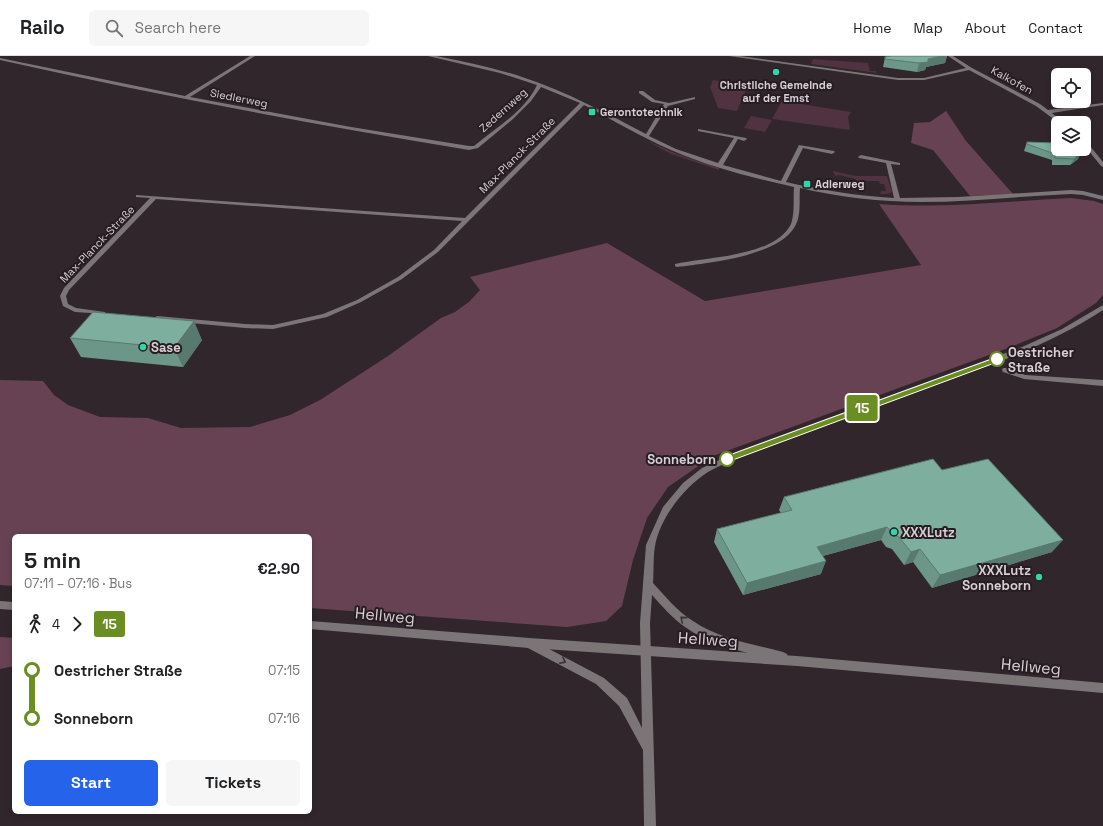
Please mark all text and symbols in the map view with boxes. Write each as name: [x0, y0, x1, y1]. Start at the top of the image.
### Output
search box: [89, 10, 369, 46]
text: Railo: [20, 15, 65, 40]
icon: search: [103, 17, 125, 39]
text: Search here: [135, 18, 221, 37]
text: Home: [853, 19, 891, 37]
text: Map: [913, 19, 943, 37]
text: About: [965, 19, 1006, 37]
text: Contact: [1028, 19, 1083, 37]
street label: Kalkofen: [989, 63, 1035, 97]
marker: Christliche Gemeinde auf der Emst: [771, 67, 781, 77]
map controls: [1051, 68, 1091, 156]
button: locate: [1051, 68, 1091, 108]
place label: Christliche Gemeinde auf der Emst: [720, 78, 832, 105]
street label: Zedernweg: [476, 85, 530, 135]
street label: Siedlerweg: [209, 86, 269, 110]
place label: Gerontotechnik: [600, 105, 684, 119]
marker: Gerontotechnik: [587, 107, 597, 117]
street label: Max-Planck-Straße: [476, 114, 558, 196]
button: layers: [1051, 116, 1091, 156]
place label: Adlerweg: [815, 177, 865, 191]
marker: Adlerweg: [802, 179, 812, 189]
street label: Max-Planck-Straße: [57, 202, 137, 286]
place label: Sase: [151, 339, 181, 356]
marker: Sase: [138, 342, 148, 352]
place label: Oestricher Straße: [1008, 344, 1074, 376]
marker: Oestricher Straße: [989, 351, 1005, 367]
line badge: 15: [844, 395, 880, 421]
text: 15: [855, 399, 869, 417]
place label: Sonneborn: [647, 451, 716, 468]
marker: Sonneborn: [719, 451, 735, 467]
place label: XXXLutz: [902, 524, 955, 541]
marker: XXXLutz: [889, 527, 899, 537]
text: 5 min: [24, 546, 81, 574]
text: €2.90: [257, 559, 300, 578]
place label: XXXLutz Sonneborn: [962, 562, 1031, 594]
marker: XXXLutz Sonneborn: [1034, 572, 1044, 582]
text: 07:11 – 07:16 · Bus: [24, 575, 132, 592]
street label: Hellweg: [354, 602, 416, 629]
icon: walk: [24, 613, 46, 635]
icon: forward: [66, 613, 88, 635]
text: 15: [102, 615, 117, 633]
text: 4: [52, 616, 60, 633]
one-way arrow: [680, 616, 687, 623]
street label: Hellweg: [677, 627, 739, 652]
street label: Hellweg: [1000, 653, 1062, 680]
one-way arrow: [559, 656, 567, 664]
text: Oestricher Straße: [54, 661, 183, 680]
text: 07:15: [268, 662, 300, 679]
text: Sonneborn: [54, 709, 133, 728]
text: 07:16: [268, 710, 300, 727]
button: Start: [24, 760, 158, 806]
button: Tickets: [166, 760, 300, 806]

